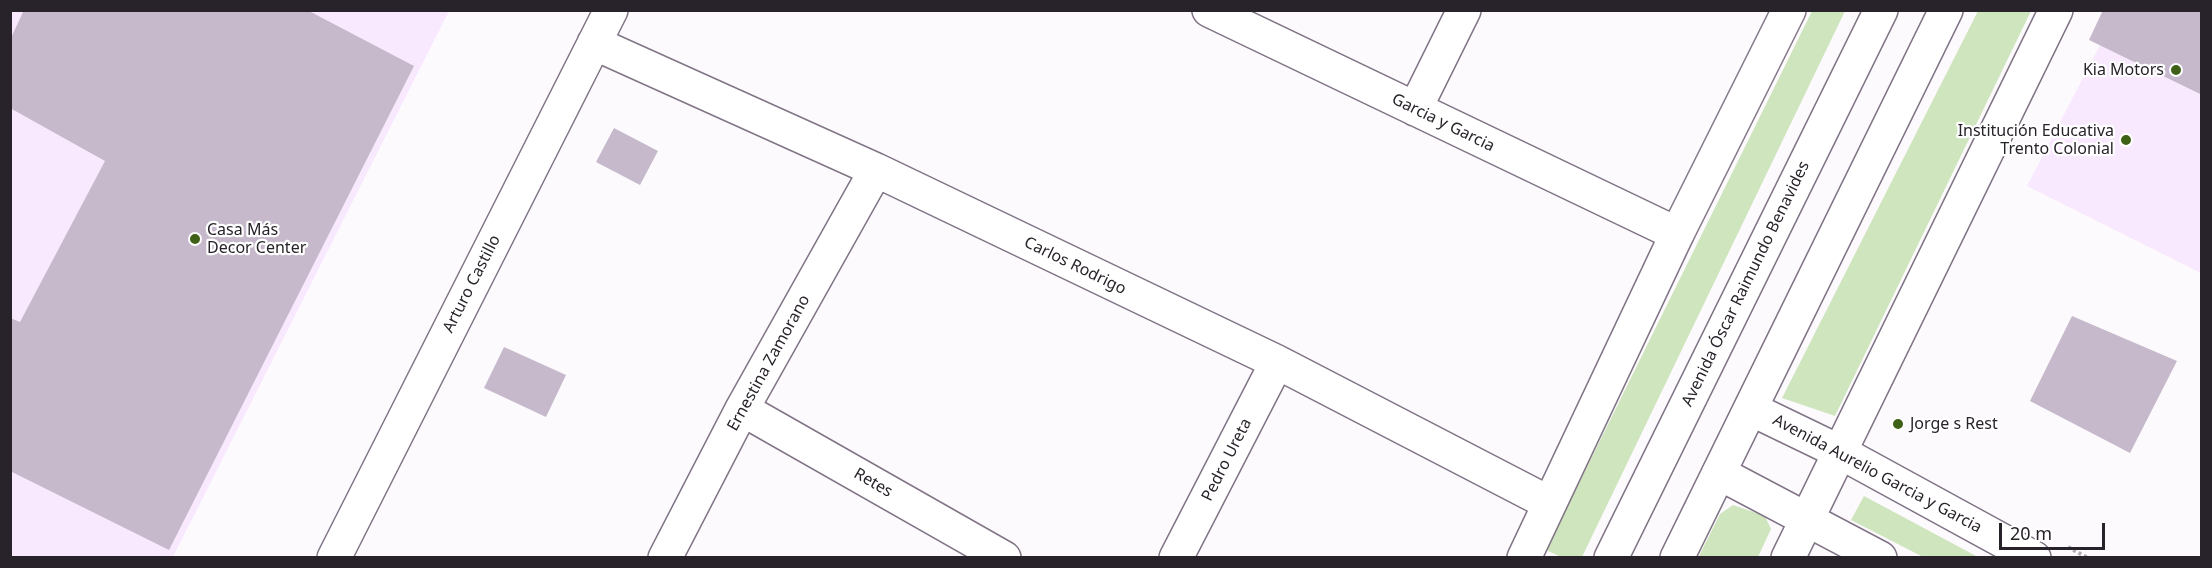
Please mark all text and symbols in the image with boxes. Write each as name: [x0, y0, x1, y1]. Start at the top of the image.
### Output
place label: Kia Motors: [2083, 60, 2164, 80]
marker: Kia Motors: [2169, 63, 2183, 77]
street label: Garcia y Garcia: [1389, 90, 1497, 156]
place label: Institución Educativa Trento Colonial: [1958, 121, 2114, 159]
marker: Institución Educativa Trento Colonial: [2119, 133, 2133, 147]
street label: Avenida Óscar Raimundo Benavides: [1678, 158, 1814, 410]
place label: Casa Más Decor Center: [207, 220, 306, 258]
marker: Casa Más Decor Center: [188, 232, 202, 246]
street label: Arturo Castillo: [439, 232, 505, 336]
street label: Carlos Rodrigo: [1021, 233, 1129, 299]
street label: Ernestina Zamorano: [724, 292, 814, 434]
street label: Avenida Aurelio Garcia y Garcia: [1769, 411, 1985, 537]
place label: Jorge s Rest: [1910, 414, 1998, 434]
street label: Pedro Ureta: [1198, 415, 1256, 505]
marker: Jorge s Rest: [1891, 417, 1905, 431]
street label: Retes: [850, 464, 896, 502]
scale bar: [2002, 511, 2108, 549]
text: 20 m: [2010, 521, 2052, 545]

